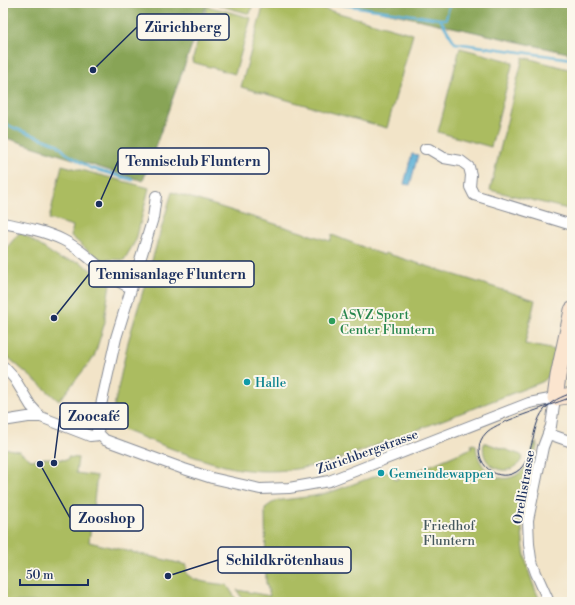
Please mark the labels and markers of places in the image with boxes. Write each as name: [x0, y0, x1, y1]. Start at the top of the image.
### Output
callout: Zürichberg: [137, 14, 229, 40]
callout: Tennisclub Fluntern: [118, 148, 269, 174]
callout: Tennisanlage Fluntern: [89, 261, 254, 287]
place label: ASVZ Sport Center Fluntern: [339, 307, 435, 338]
marker: ASVZ Sport Center Fluntern: [327, 316, 337, 326]
place label: Halle: [255, 375, 287, 391]
marker: Halle: [242, 377, 252, 387]
callout: Zoocafé: [60, 403, 128, 429]
place label: Gemeindewappen: [389, 466, 494, 482]
marker: Gemeindewappen: [376, 468, 386, 478]
callout: Zooshop: [70, 505, 143, 531]
callout: Schildkrötenhaus: [218, 547, 351, 573]

